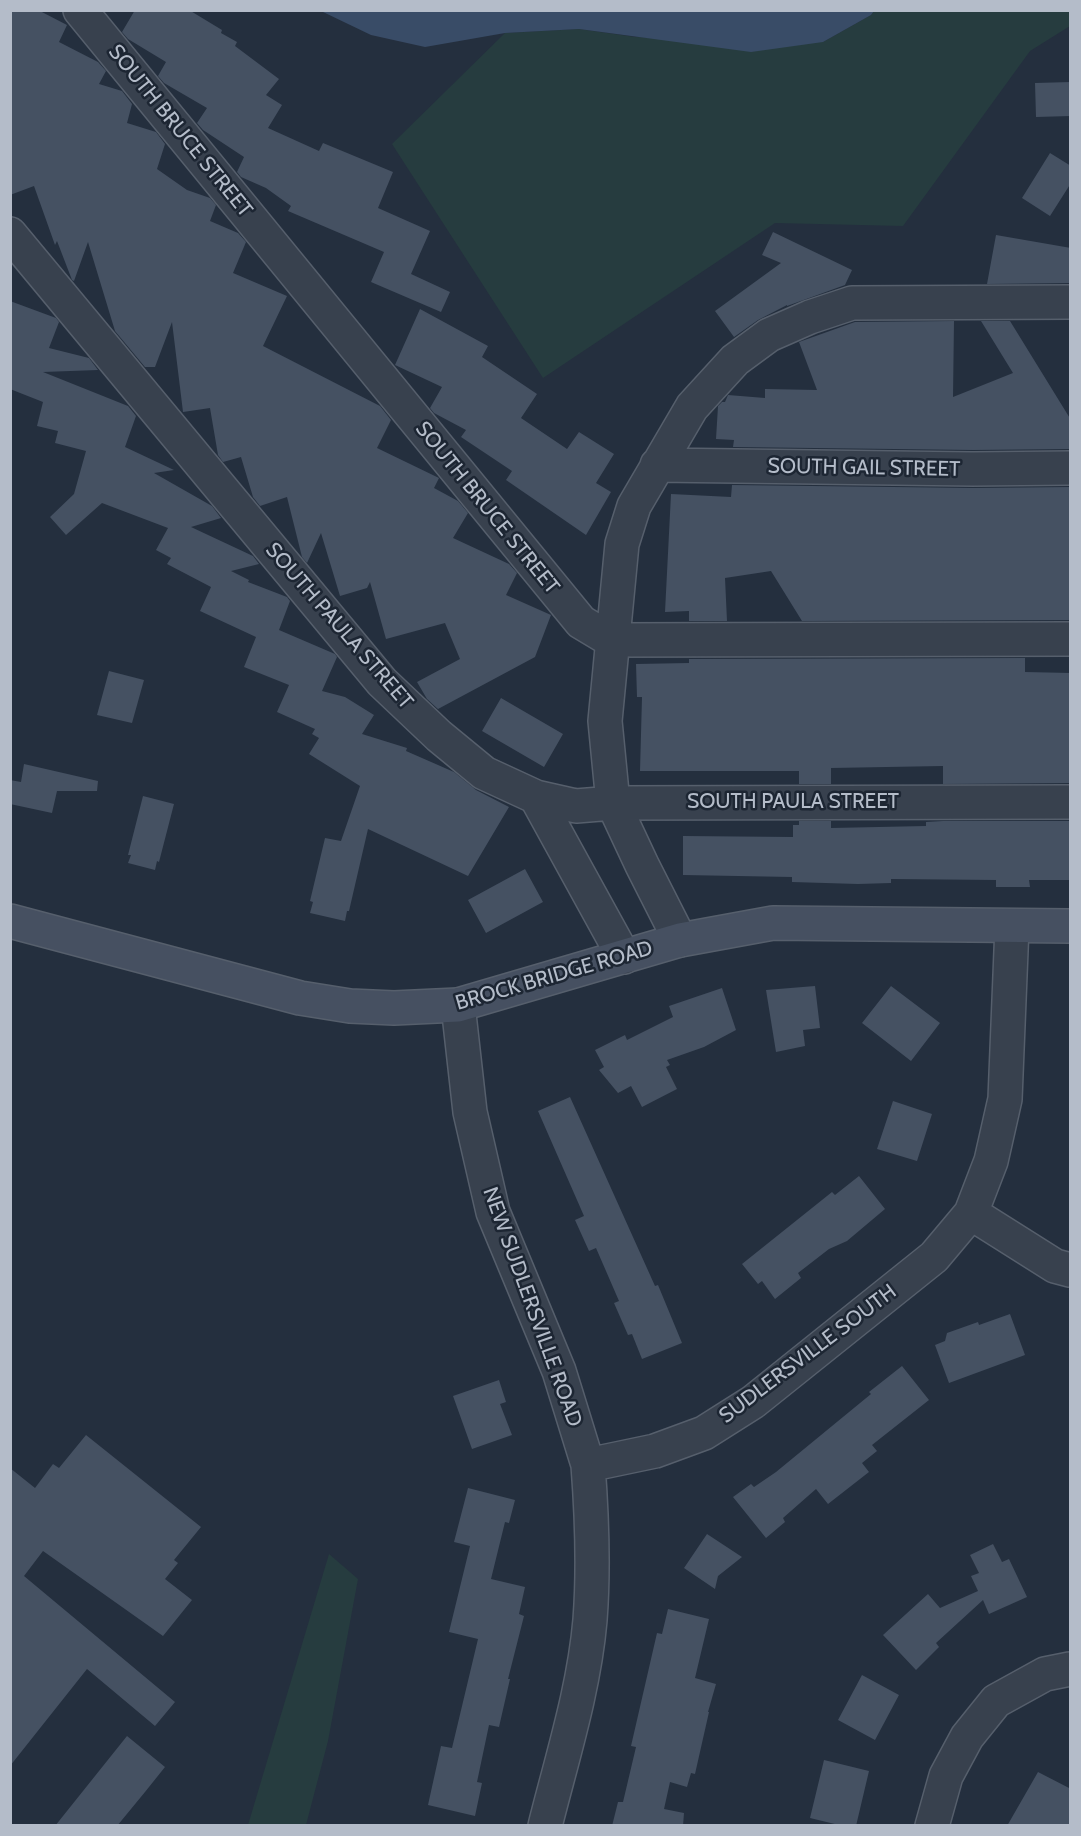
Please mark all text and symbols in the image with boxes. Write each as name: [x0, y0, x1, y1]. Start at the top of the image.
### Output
street label: SOUTH BRUCE STREET: [103, 40, 257, 222]
street label: SOUTH BRUCE STREET: [410, 417, 564, 599]
street label: SOUTH GAIL STREET: [767, 454, 961, 482]
street label: SOUTH PAULA STREET: [260, 538, 418, 714]
street label: SOUTH PAULA STREET: [687, 789, 899, 815]
street label: BROCK BRIDGE ROAD: [452, 936, 656, 1016]
street label: NEW SUDLERSVILLE ROAD: [477, 1184, 587, 1430]
street label: SUDLERSVILLE SOUTH: [715, 1279, 901, 1429]

